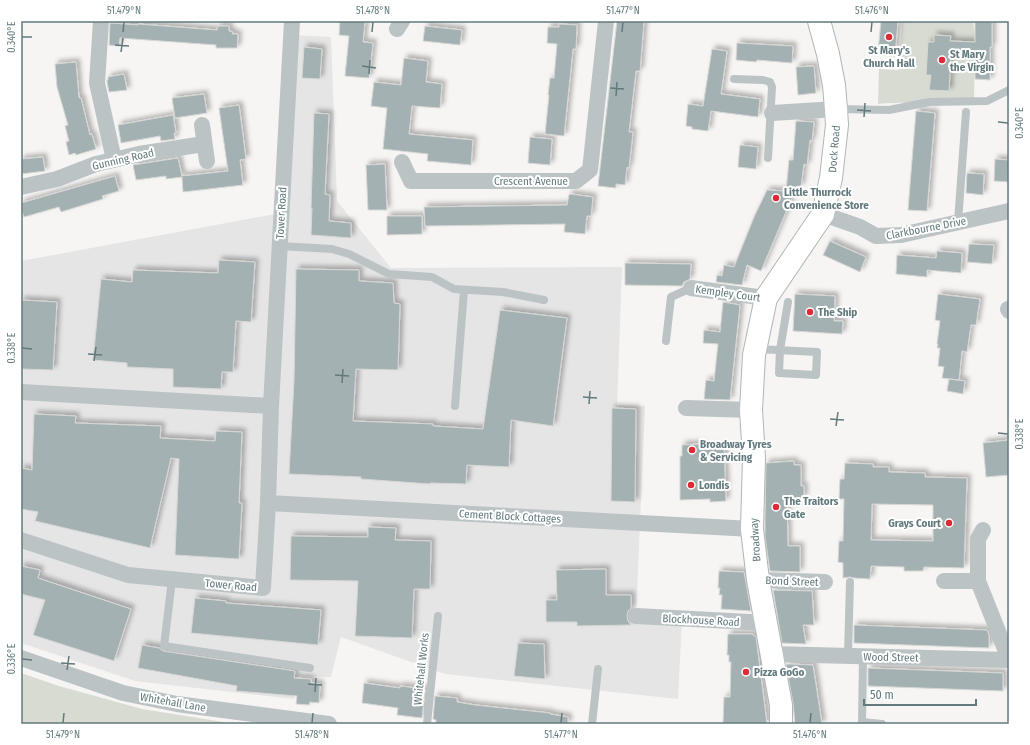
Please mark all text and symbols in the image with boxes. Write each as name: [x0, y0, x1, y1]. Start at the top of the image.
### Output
text: 51.479°N: [107, 5, 141, 17]
text: 51.478°N: [356, 5, 390, 17]
text: 51.477°N: [606, 5, 640, 17]
text: 51.476°N: [855, 5, 889, 17]
text: 0.340°E: [6, 21, 18, 53]
marker: St Mary's Church Hall: [884, 32, 894, 42]
place label: St Mary's Church Hall: [863, 44, 916, 70]
place label: St Mary the Virgin: [950, 48, 994, 74]
marker: St Mary the Virgin: [937, 55, 947, 65]
text: 0.340°E: [1014, 107, 1026, 139]
street label: Dock Road: [826, 125, 843, 173]
street label: Gunning Road: [91, 146, 155, 173]
street label: Crescent Avenue: [494, 175, 568, 188]
place label: Little Thurrock Convenience Store: [784, 186, 869, 212]
street label: Tower Road: [274, 187, 289, 239]
marker: Little Thurrock Convenience Store: [771, 193, 781, 203]
street label: Clarkbourne Drive: [885, 214, 967, 243]
street label: Kempley Court: [695, 283, 762, 305]
place label: The Ship: [818, 306, 857, 319]
marker: The Ship: [805, 307, 815, 317]
text: 0.338°E: [6, 332, 18, 363]
text: 0.338°E: [1014, 418, 1026, 449]
place label: Broadway Tyres & Servicing: [700, 438, 772, 464]
marker: Broadway Tyres & Servicing: [687, 445, 697, 455]
place label: Londis: [699, 479, 729, 492]
marker: Londis: [686, 480, 696, 490]
place label: The Traitors Gate: [784, 495, 839, 521]
marker: The Traitors Gate: [771, 502, 781, 512]
street label: Cement Block Cottages: [458, 507, 562, 526]
place label: Grays Court: [888, 517, 941, 530]
street label: Broadway: [747, 518, 764, 562]
marker: Grays Court: [944, 518, 954, 528]
street label: Bond Street: [765, 574, 819, 589]
street label: Tower Road: [204, 577, 257, 594]
street label: Blockhouse Road: [662, 612, 740, 629]
street label: Whitehall Works: [411, 632, 432, 706]
text: 0.336°E: [6, 643, 18, 674]
street label: Wood Street: [863, 651, 919, 664]
place label: Pizza GoGo: [754, 666, 805, 679]
marker: Pizza GoGo: [741, 667, 751, 677]
scale bar: [864, 681, 976, 707]
text: 50 m: [870, 688, 894, 702]
street label: Whitehall Lane: [139, 690, 207, 715]
text: 51.479°N: [46, 729, 80, 741]
text: 51.478°N: [295, 729, 329, 741]
text: 51.477°N: [544, 729, 578, 741]
text: 51.476°N: [793, 729, 827, 741]

